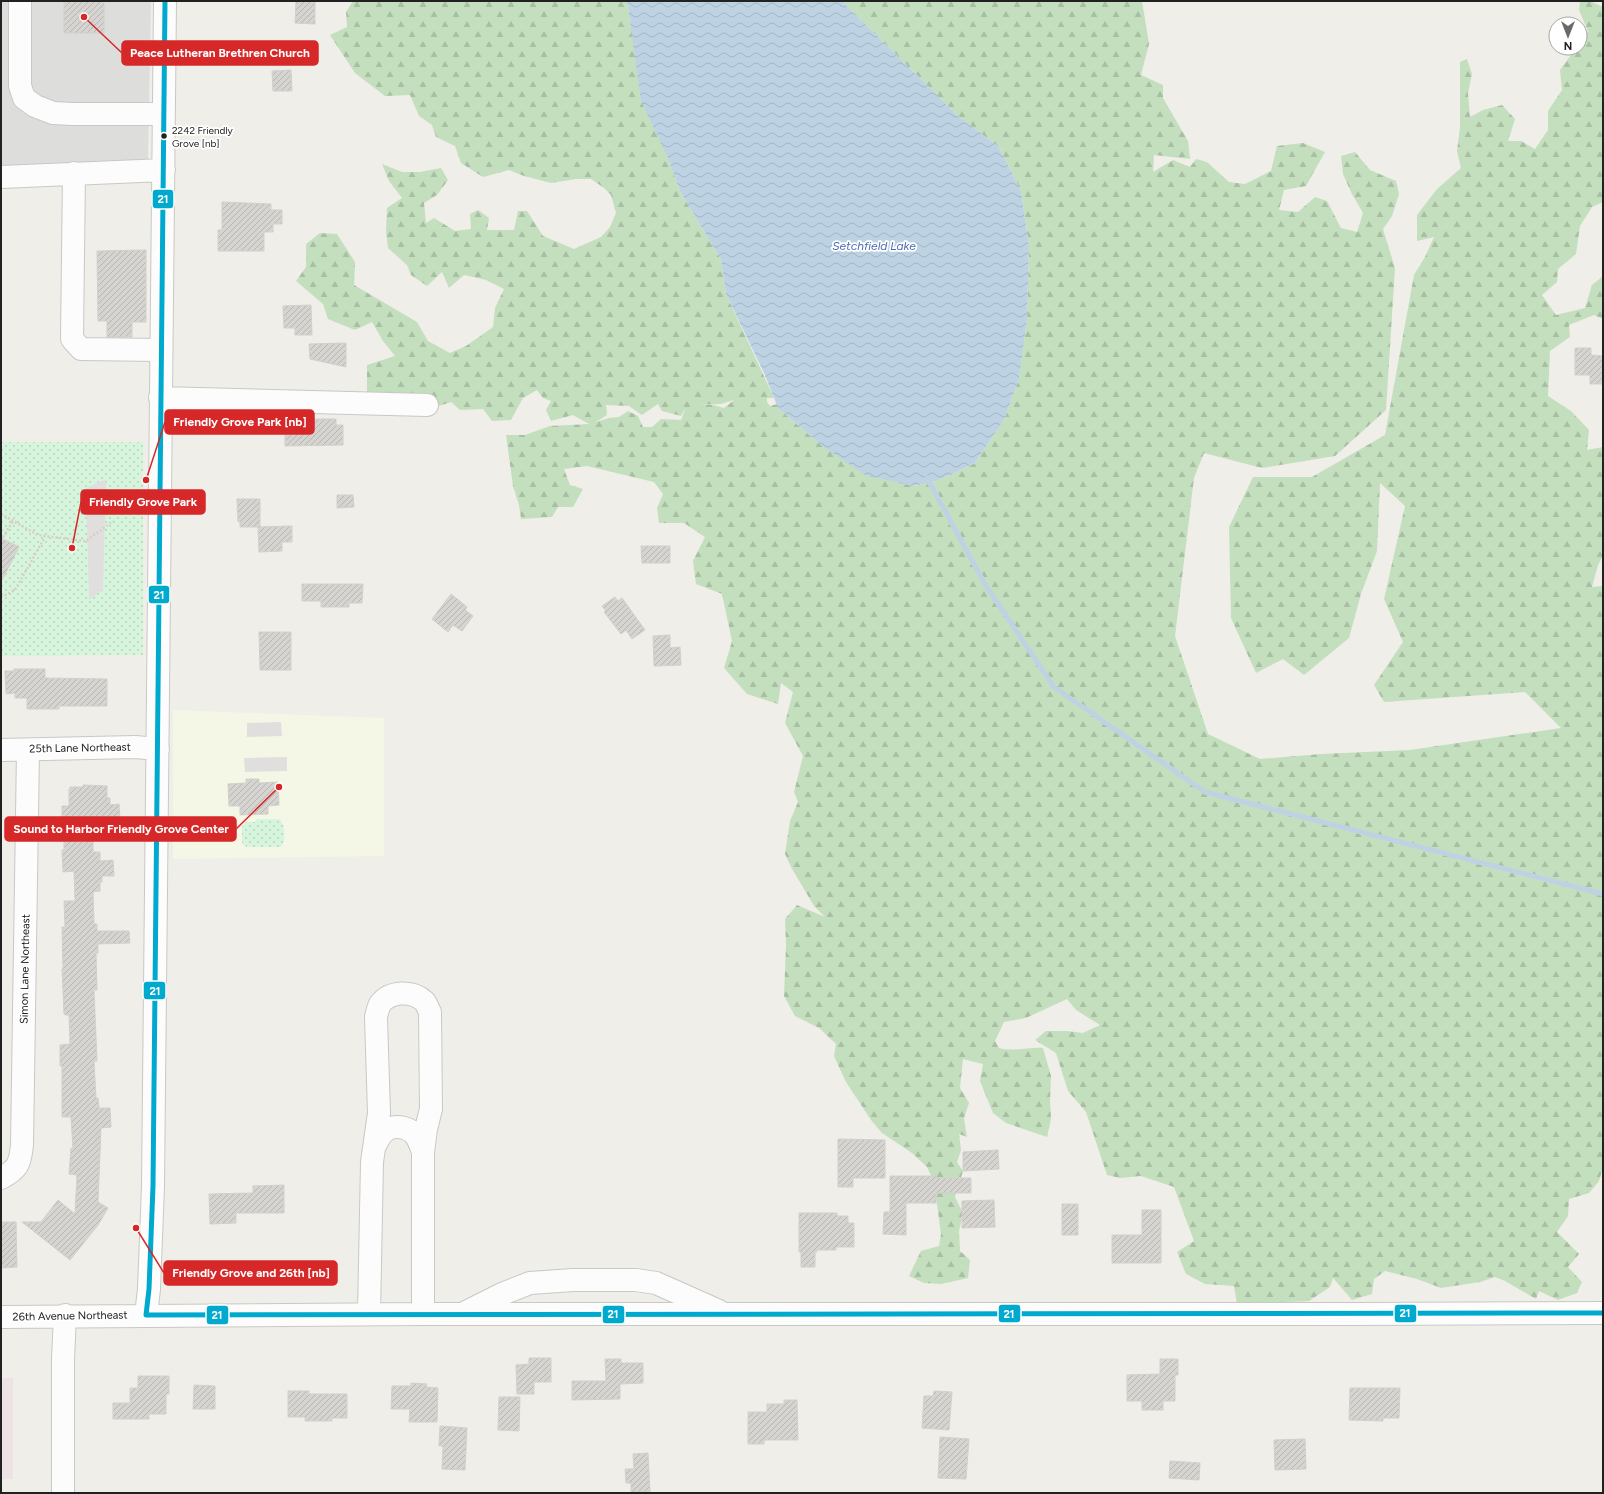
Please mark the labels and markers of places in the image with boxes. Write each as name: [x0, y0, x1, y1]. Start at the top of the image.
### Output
callout: Peace Lutheran Brethren Church: [122, 41, 318, 65]
place label: 2242 Friendly Grove [nb]: [172, 124, 234, 150]
marker: 2242 Friendly Grove [nb]: [159, 131, 169, 141]
callout: Friendly Grove Park [nb]: [165, 410, 314, 434]
callout: Friendly Grove Park: [81, 490, 205, 514]
callout: Sound to Harbor Friendly Grove Center: [5, 817, 236, 841]
callout: Friendly Grove and 26th [nb]: [164, 1261, 337, 1285]

